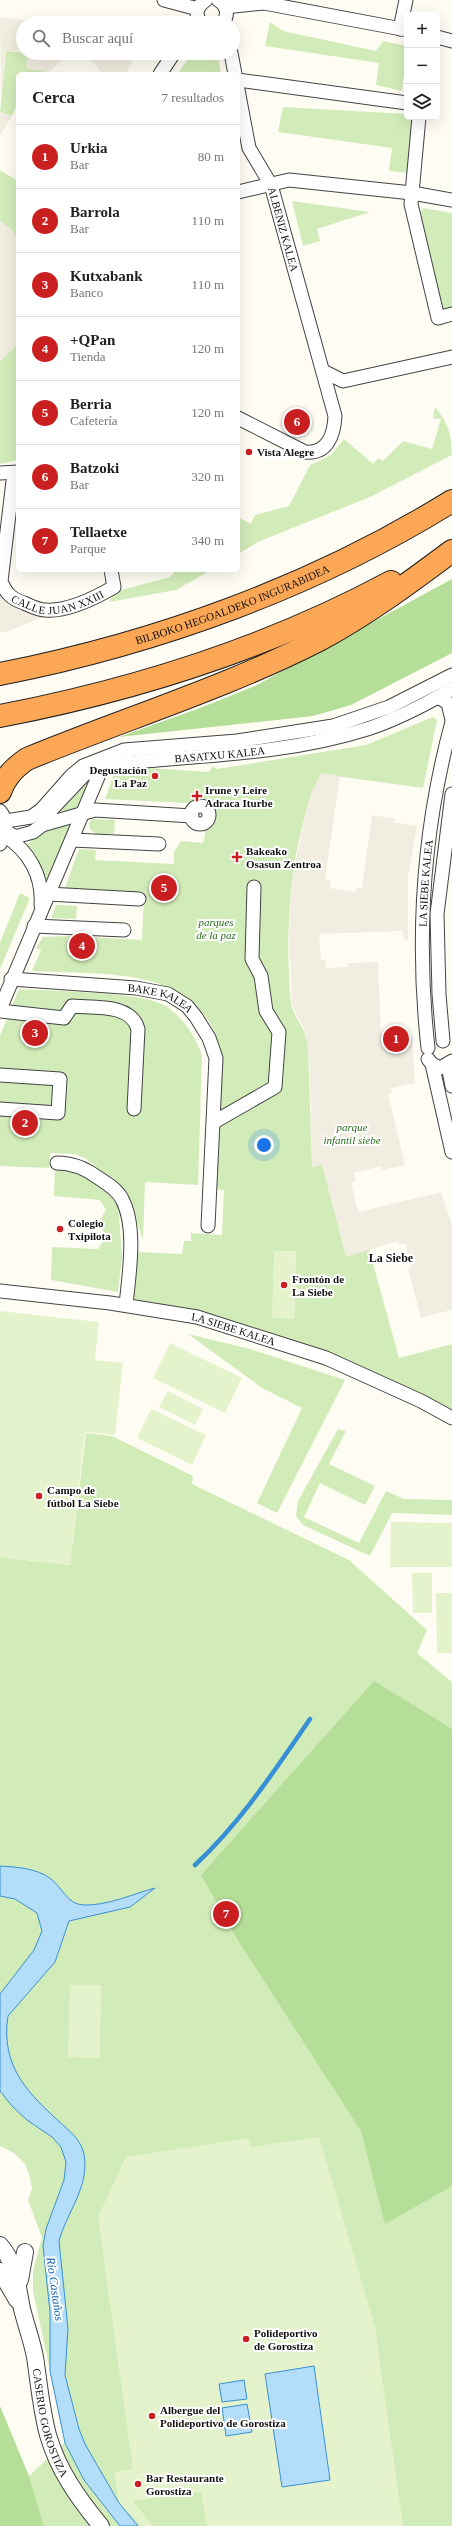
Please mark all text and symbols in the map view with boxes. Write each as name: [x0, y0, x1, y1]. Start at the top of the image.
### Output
map controls: [404, 12, 440, 120]
button: +: [404, 12, 440, 48]
search box: [16, 16, 240, 60]
icon: search: [30, 27, 52, 49]
text: Buscar aquí: [62, 30, 133, 46]
button: −: [404, 48, 440, 84]
button: layers: [404, 84, 440, 120]
text: Cerca: [32, 88, 75, 107]
text: 7 resultados: [162, 90, 224, 105]
text: Urkia: [70, 140, 108, 156]
text: 1: [42, 149, 48, 164]
text: 80 m: [198, 149, 224, 164]
text: Bar: [70, 157, 89, 172]
street label: ALBENIZ KALEA: [266, 186, 301, 273]
text: Barrola: [70, 204, 120, 220]
text: 2: [42, 213, 48, 228]
text: 110 m: [192, 213, 224, 228]
text: Bar: [70, 221, 89, 236]
text: Kutxabank: [70, 268, 143, 284]
text: 3: [42, 277, 48, 292]
text: 110 m: [192, 277, 224, 292]
text: Banco: [70, 285, 103, 300]
text: +QPan: [70, 332, 115, 348]
text: 4: [42, 341, 48, 356]
text: 120 m: [191, 341, 224, 356]
text: Tienda: [70, 349, 106, 364]
text: Berria: [70, 396, 112, 412]
text: 5: [42, 405, 48, 420]
text: 120 m: [191, 405, 224, 420]
pin: 6: [284, 407, 310, 437]
text: Cafetería: [70, 413, 118, 428]
place label: Vista Alegre: [257, 446, 314, 458]
marker: Vista Alegre: [244, 447, 254, 457]
text: Batzoki: [70, 460, 119, 476]
text: 6: [42, 469, 48, 484]
text: 320 m: [191, 469, 224, 484]
text: Bar: [70, 477, 89, 492]
text: Tellaetxe: [70, 524, 127, 540]
text: 7: [42, 533, 48, 548]
text: 340 m: [191, 533, 224, 548]
text: Parque: [70, 541, 106, 556]
street label: BILBOKO HEGOALDEKO INGURABIDEA: [134, 562, 331, 647]
street label: CALLE JUAN XXIII: [9, 588, 106, 616]
street label: BASATXU KALEA: [174, 744, 266, 765]
place label: Degustación La Paz: [90, 764, 147, 789]
marker: Degustación La Paz: [150, 771, 160, 781]
place label: Irune y Leire Adraca Iturbe: [205, 784, 273, 809]
marker: Irune y Leire Adraca Iturbe: [192, 791, 202, 801]
street label: LA SIEBE KALEA: [417, 839, 435, 927]
place label: Bakeako Osasun Zentroa: [246, 845, 322, 870]
marker: Bakeako Osasun Zentroa: [231, 851, 243, 863]
pin: 5: [151, 873, 177, 903]
park label: parques de la paz: [196, 916, 237, 941]
pin: 4: [69, 931, 95, 961]
street label: BAKE KALEA: [127, 981, 196, 1015]
pin: 3: [22, 1018, 48, 1048]
pin: 1: [383, 1024, 409, 1054]
pin: 2: [12, 1108, 38, 1138]
park label: parque infantil siebe: [323, 1121, 381, 1146]
your location: [254, 1135, 274, 1155]
place label: Colegio Txipilota: [68, 1217, 111, 1242]
marker: Colegio Txipilota: [55, 1224, 65, 1234]
district label: La Siebe: [369, 1251, 414, 1265]
place label: Frontón de La Siebe: [292, 1273, 344, 1298]
marker: Frontón de La Siebe: [279, 1280, 289, 1290]
street label: LA SIEBE KALEA: [191, 1310, 277, 1348]
place label: Campo de fútbol La Siebe: [47, 1484, 119, 1509]
marker: Campo de fútbol La Siebe: [34, 1491, 44, 1501]
pin: 7: [213, 1899, 239, 1929]
water label: Río Castaños: [43, 2255, 66, 2322]
place label: Polideportivo de Gorostiza: [254, 2327, 318, 2352]
marker: Polideportivo de Gorostiza: [241, 2334, 251, 2344]
street label: CASERIO GOROSTIZA: [31, 2368, 71, 2479]
place label: Albergue del Polideportivo de Gorostiza: [160, 2404, 286, 2429]
marker: Albergue del Polideportivo de Gorostiza: [147, 2411, 157, 2421]
place label: Bar Restaurante Gorostiza: [146, 2472, 224, 2497]
marker: Bar Restaurante Gorostiza: [133, 2479, 143, 2489]

